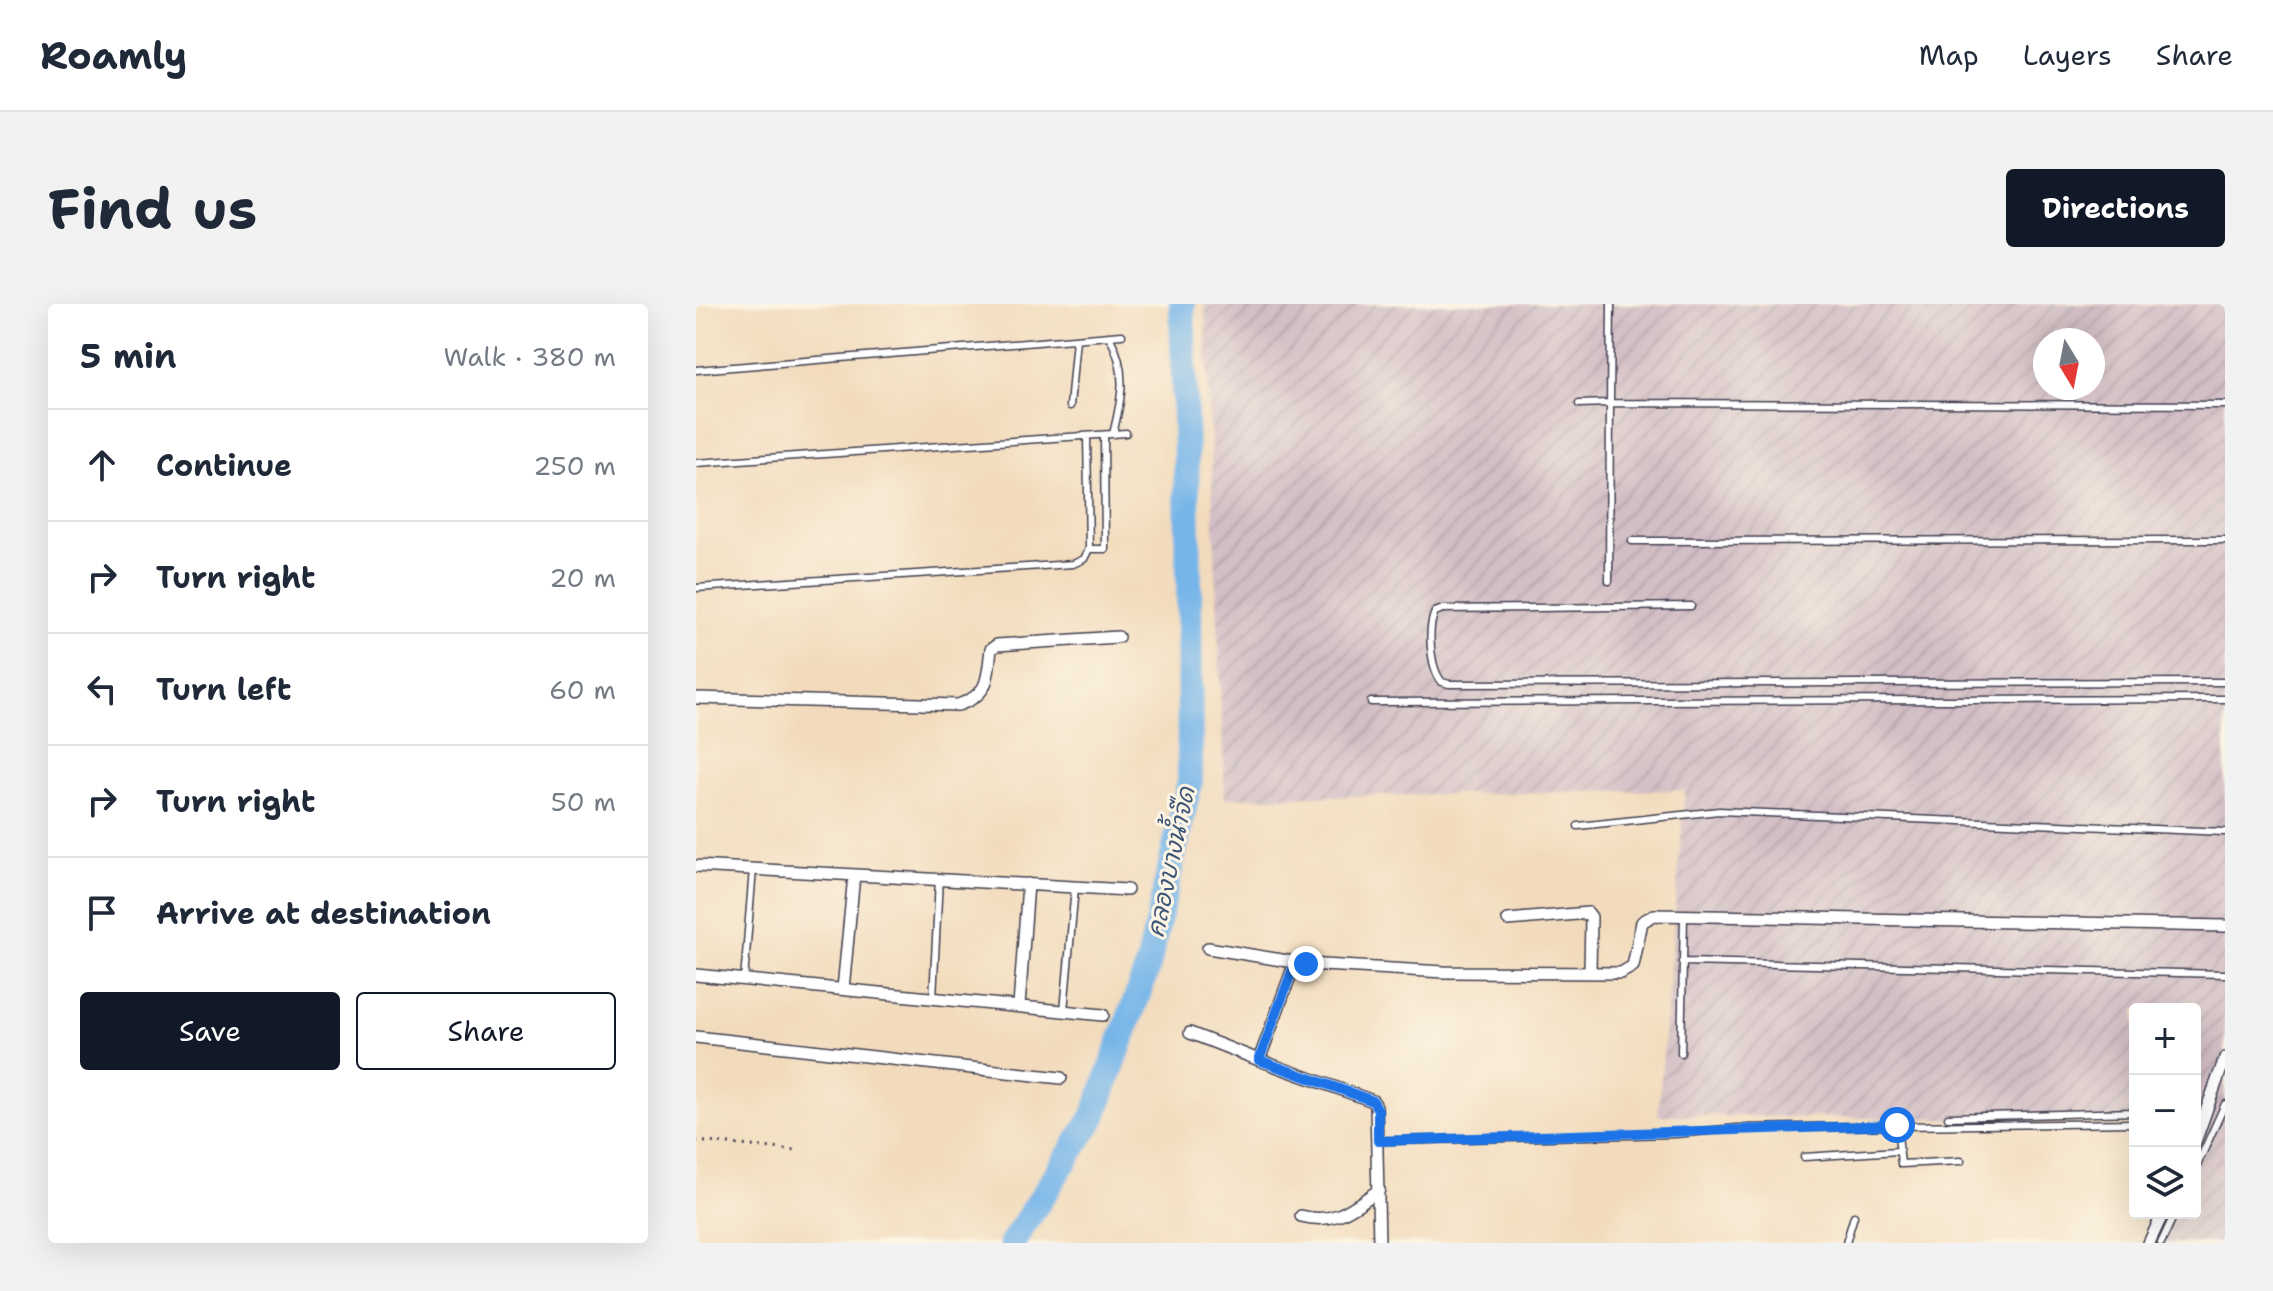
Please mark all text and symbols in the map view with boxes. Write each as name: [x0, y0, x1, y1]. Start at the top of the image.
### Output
text: Roamly: [40, 30, 187, 81]
text: Map: [1919, 36, 1979, 74]
text: Layers: [2023, 36, 2112, 74]
text: Share: [2156, 36, 2233, 74]
button: Directions: [2006, 169, 2225, 247]
text: Find us: [48, 171, 257, 246]
north arrow: [2033, 328, 2105, 400]
text: 5 min: [80, 333, 177, 379]
text: Walk · 380 m: [443, 339, 616, 374]
icon: ahead: [80, 443, 124, 487]
text: Continue: [156, 445, 292, 486]
text: 250 m: [533, 448, 616, 483]
icon: right: [80, 555, 124, 599]
text: Turn right: [156, 557, 315, 598]
text: 20 m: [549, 560, 616, 595]
icon: left: [80, 667, 124, 711]
text: Turn left: [156, 669, 291, 710]
text: 60 m: [549, 672, 616, 707]
icon: right: [80, 779, 124, 823]
text: Turn right: [156, 781, 315, 822]
water label: คลองบางน้ำจืด: [1134, 781, 1203, 940]
text: 50 m: [551, 784, 616, 819]
icon: arrive: [80, 891, 124, 935]
text: Arrive at destination: [156, 893, 491, 934]
route end: [1288, 946, 1324, 982]
button: Save: [80, 992, 340, 1070]
button: Share: [356, 992, 616, 1070]
map controls: [2129, 1003, 2201, 1219]
button: +: [2129, 1003, 2201, 1075]
button: −: [2129, 1075, 2201, 1147]
route start: [1879, 1107, 1915, 1143]
button: layers: [2129, 1147, 2201, 1219]

